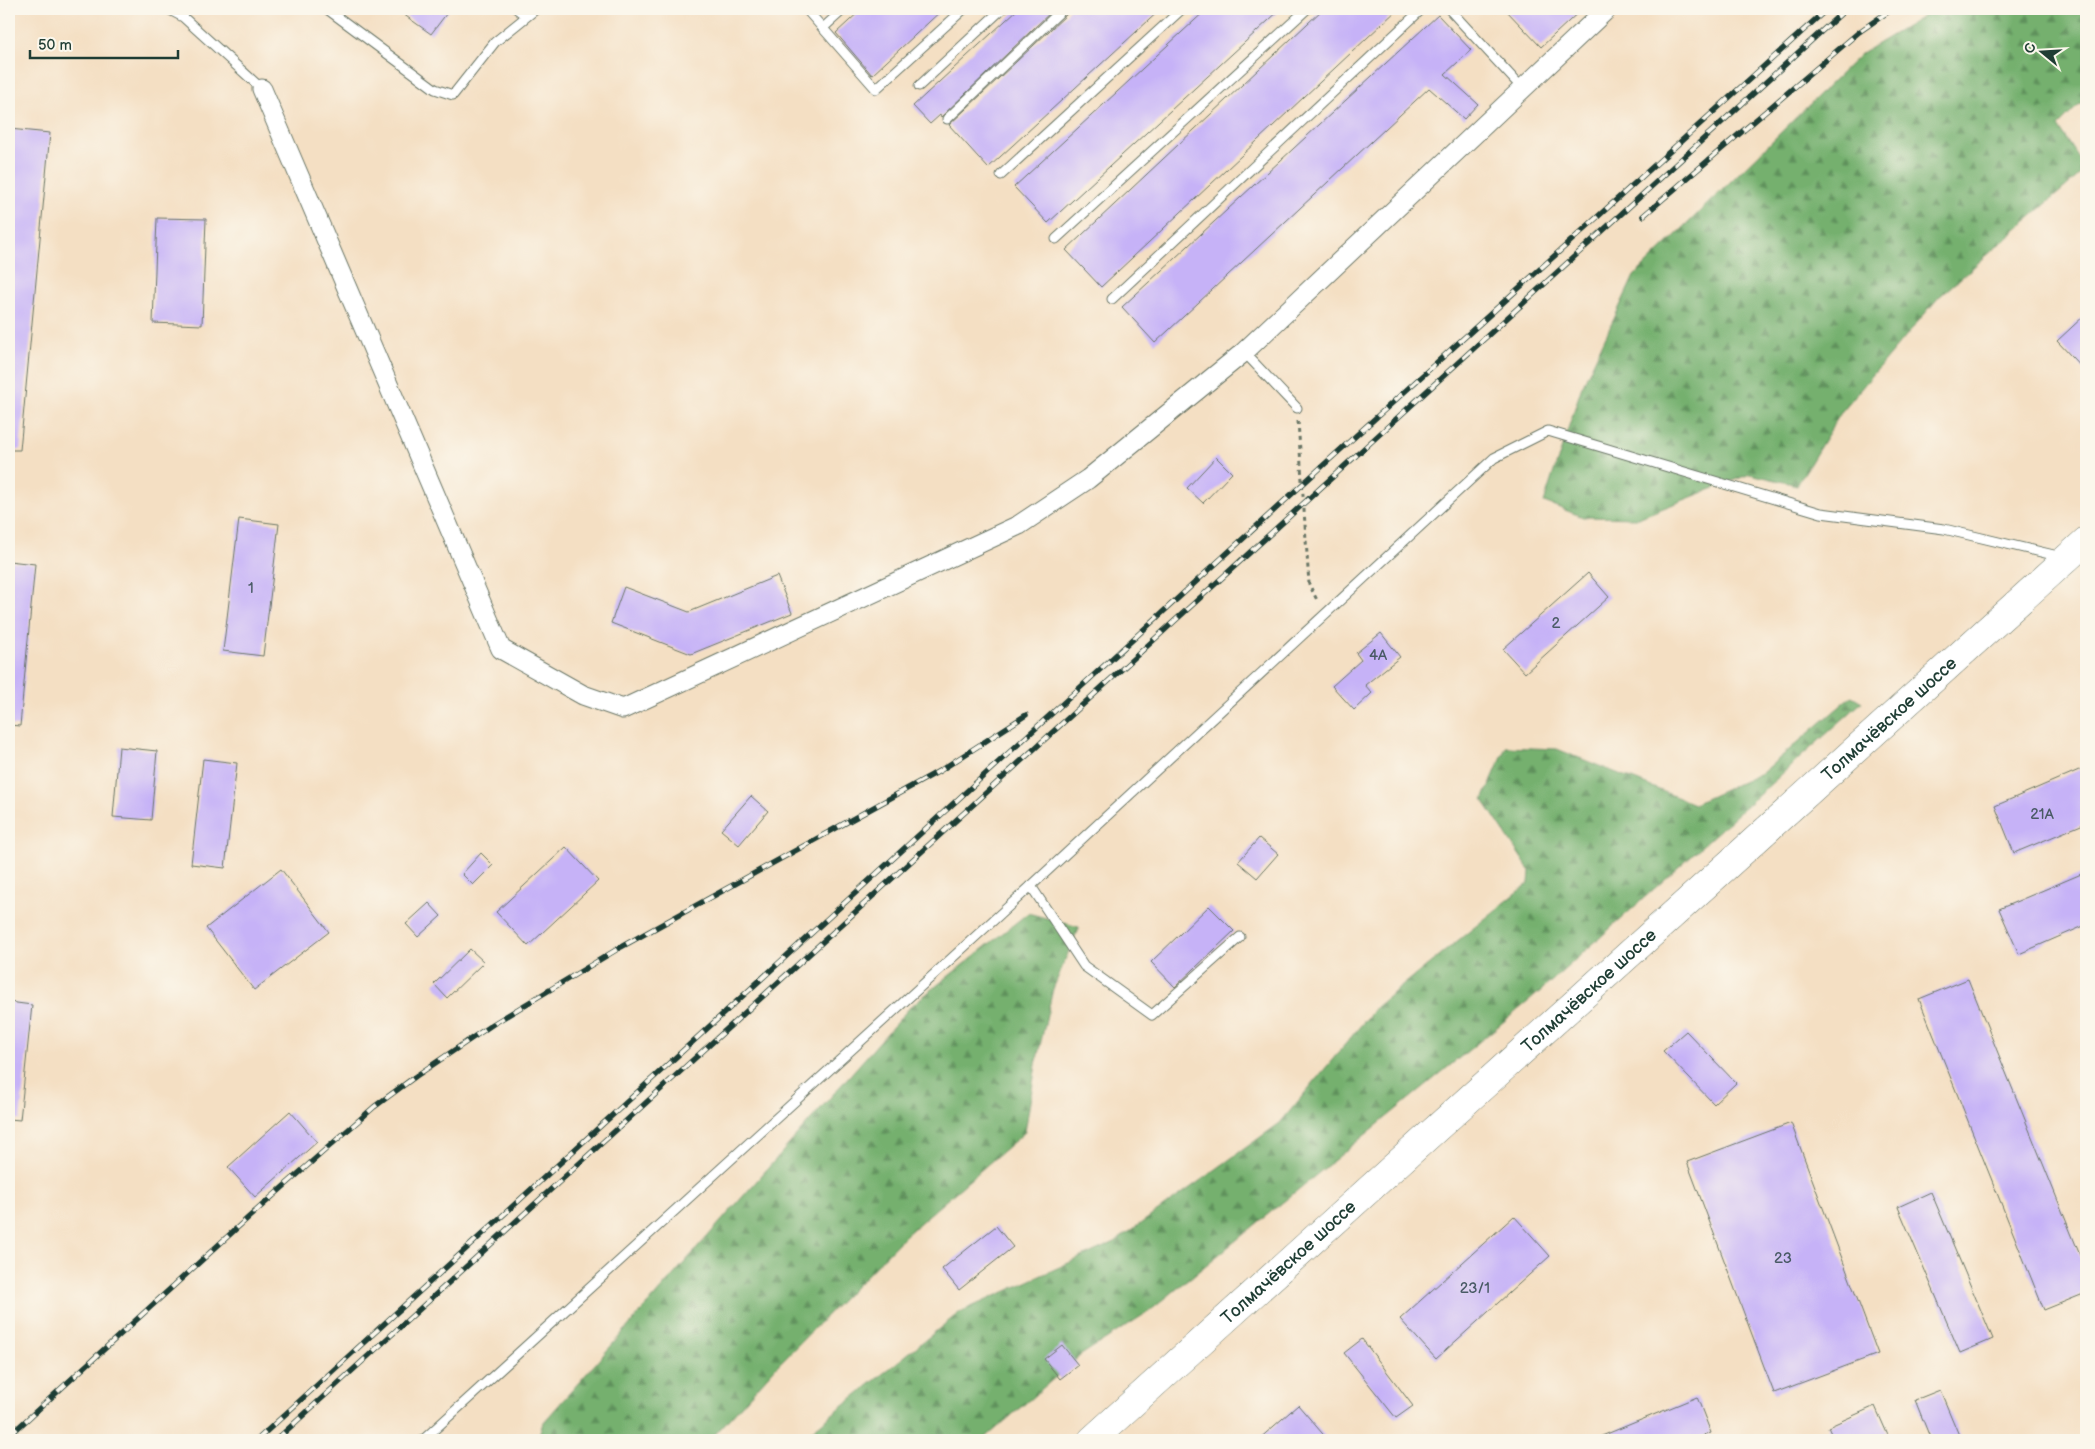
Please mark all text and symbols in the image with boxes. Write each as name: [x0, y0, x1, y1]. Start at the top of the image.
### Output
scale bar: [30, 28, 178, 60]
north arrow: [2018, 28, 2068, 78]
text: 50 m: [38, 36, 72, 55]
text: С: [2021, 41, 2040, 55]
house number: 1: [248, 579, 254, 598]
house number: 2: [1552, 614, 1561, 633]
house number: 4А: [1369, 646, 1388, 665]
street label: Толмачёвское шоссе: [1818, 653, 1961, 785]
house number: 21А: [2030, 805, 2055, 824]
street label: Толмачёвское шоссе: [1517, 924, 1661, 1057]
street label: Толмачёвское шоссе: [1217, 1196, 1360, 1329]
house number: 23: [1774, 1249, 1792, 1268]
house number: 23/1: [1460, 1279, 1490, 1298]

